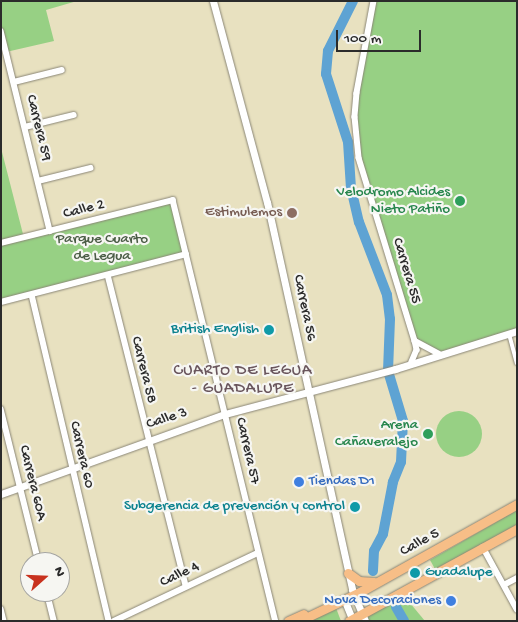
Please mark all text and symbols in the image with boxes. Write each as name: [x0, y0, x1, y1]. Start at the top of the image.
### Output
scale bar: [338, 20, 423, 52]
text: 100 m: [344, 30, 381, 48]
street label: Carrera 59: [21, 93, 55, 163]
place label: Velodromo Alcides Nieto Patiño: [336, 183, 450, 218]
marker: Velodromo Alcides Nieto Patiño: [454, 195, 466, 207]
street label: Calle 2: [62, 196, 106, 224]
place label: Estimulemos: [205, 204, 282, 222]
marker: Estimulemos: [286, 207, 298, 219]
park label: Parque Cuarto de Legua: [56, 230, 148, 265]
street label: Carrera 55: [387, 236, 425, 306]
street label: Carrera 56: [288, 273, 320, 343]
place label: British English: [171, 321, 259, 339]
marker: British English: [263, 324, 275, 336]
street label: Carrera 58: [126, 335, 160, 405]
district label: CUARTO DE LEGUA - GUADALUPE: [172, 362, 314, 400]
street label: Calle 3: [144, 404, 190, 434]
street label: Carrera 57: [231, 416, 263, 486]
place label: Arena Cañaveralejo: [335, 416, 418, 451]
street label: Carrera 60: [65, 420, 97, 490]
marker: Arena Cañaveralejo: [422, 428, 434, 440]
street label: Carrera 60A: [14, 443, 50, 523]
place label: Tiendas D1: [309, 473, 375, 491]
marker: Tiendas D1: [293, 476, 305, 488]
place label: Subgerencia de prevención y control: [124, 498, 345, 516]
marker: Subgerencia de prevención y control: [349, 501, 361, 513]
street label: Calle 5: [397, 525, 443, 561]
north arrow: [20, 552, 70, 602]
street label: Calle 4: [157, 558, 203, 592]
place label: Guadalupe: [425, 564, 492, 582]
text: N: [49, 565, 68, 579]
marker: Guadalupe: [409, 567, 421, 579]
place label: Nova Decoraciones: [324, 592, 441, 610]
marker: Nova Decoraciones: [445, 595, 457, 607]

